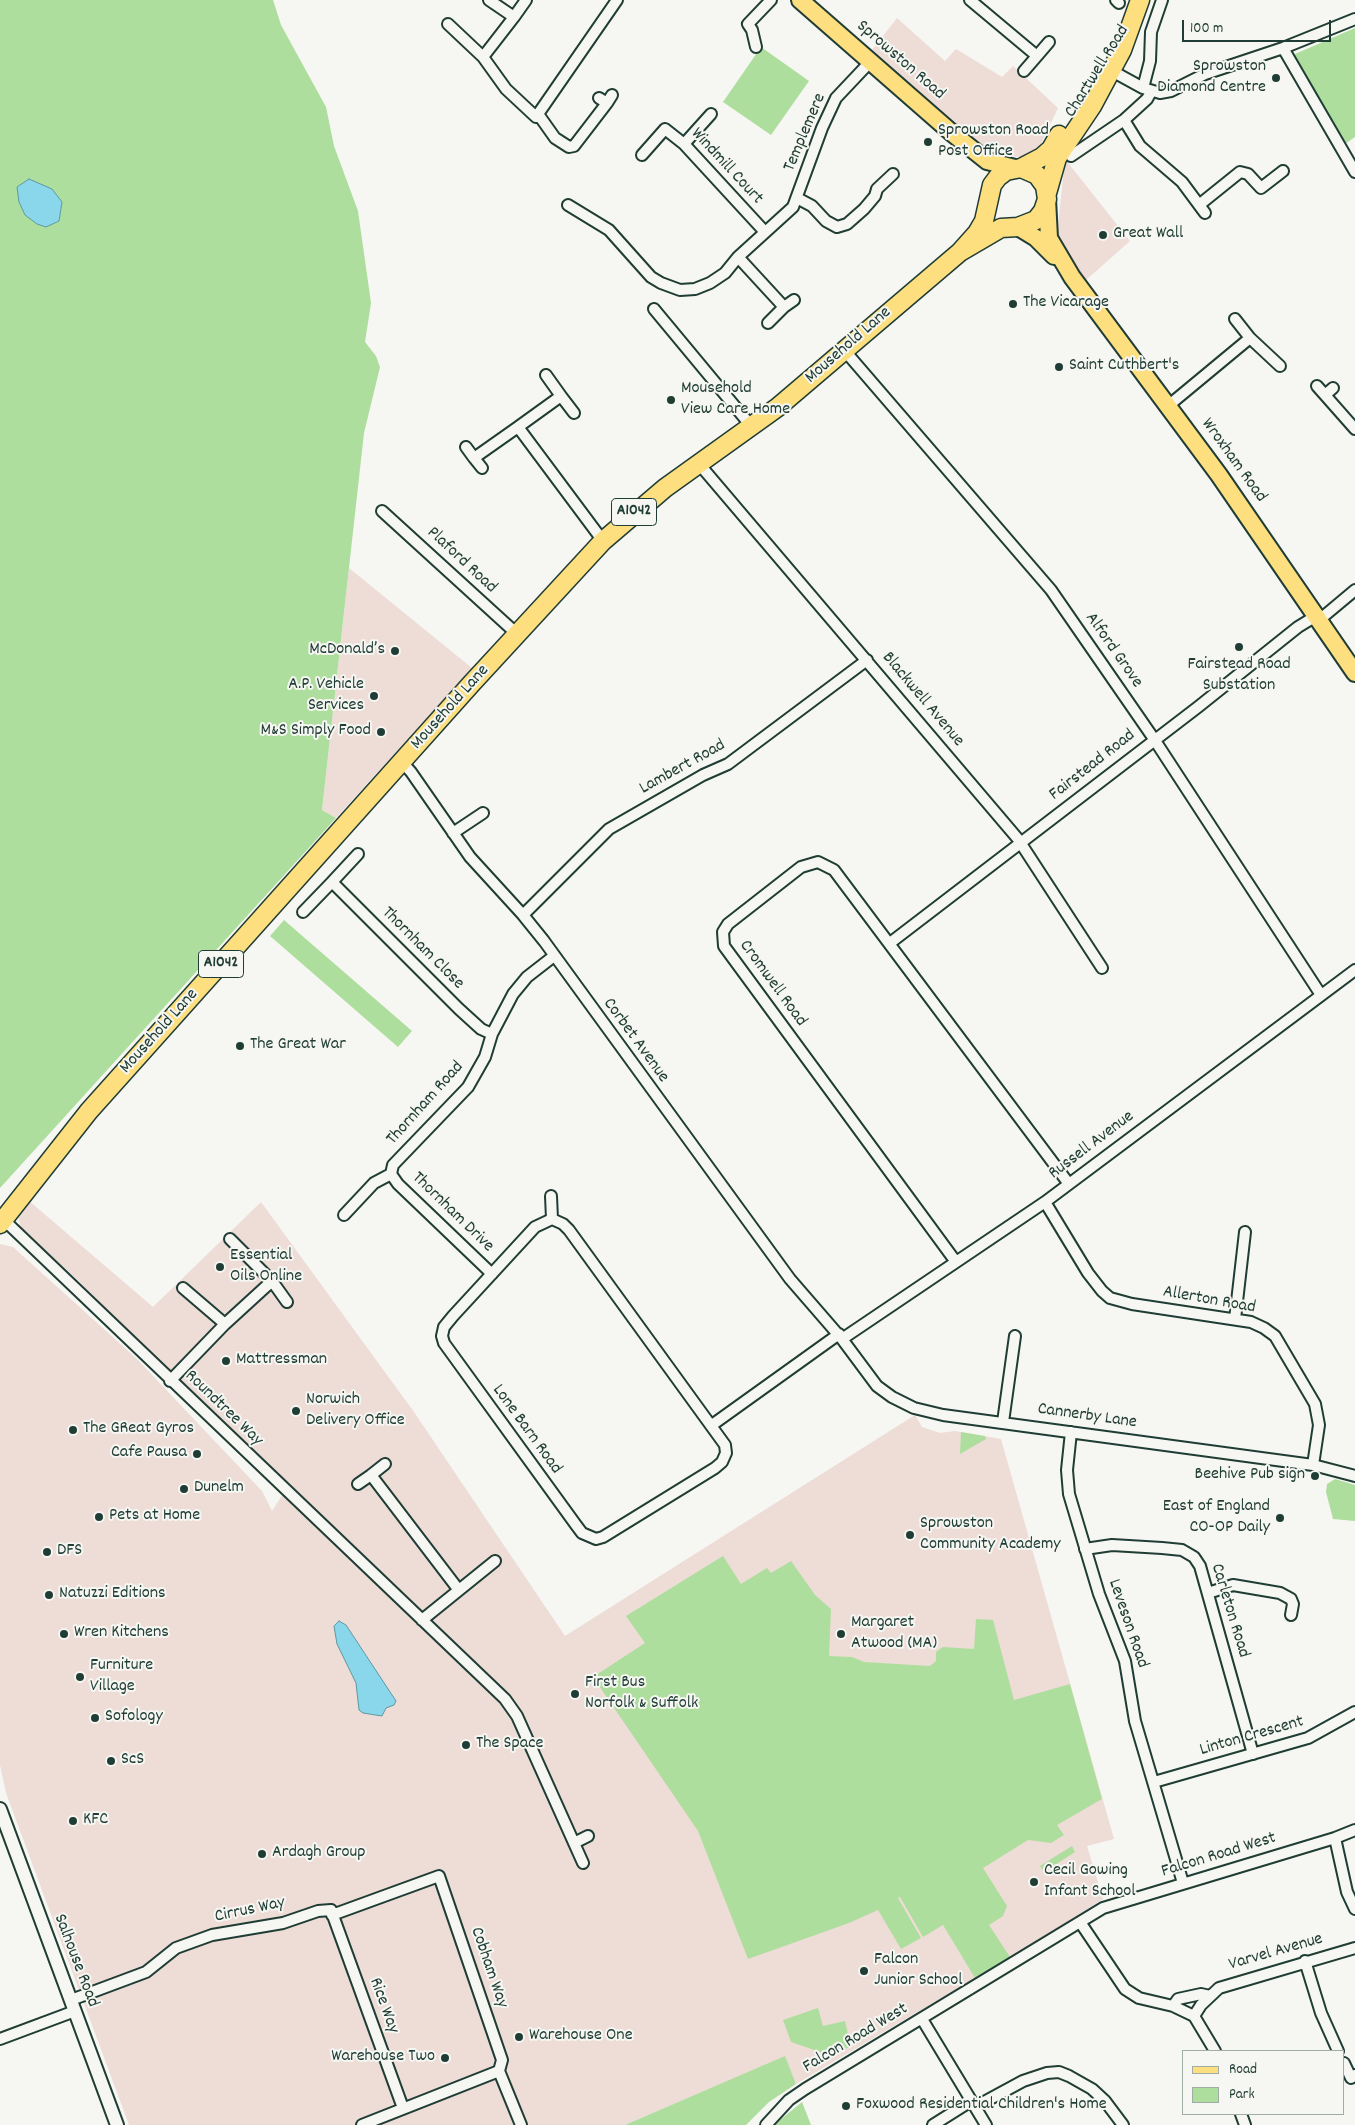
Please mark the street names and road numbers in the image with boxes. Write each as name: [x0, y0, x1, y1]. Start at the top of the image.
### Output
street label: Sprowston Road: [851, 16, 949, 106]
street label: Chartwell Road: [1061, 22, 1135, 122]
street label: Templemere: [780, 91, 832, 175]
street label: Windmill Court: [685, 124, 767, 210]
street label: Mousehold Lane: [802, 303, 896, 389]
street label: Wroxham Road: [1195, 415, 1271, 507]
road number: A1042: [612, 498, 656, 526]
street label: Plaford Road: [421, 523, 501, 599]
street label: Alford Grove: [1079, 609, 1147, 693]
street label: Blackwell Avenue: [876, 648, 968, 752]
street label: Mousehold Lane: [407, 661, 495, 755]
street label: Fairstead Road: [1046, 726, 1140, 806]
street label: Lambert Road: [636, 736, 730, 800]
street label: Thornham Close: [376, 903, 468, 995]
street label: Cromwell Road: [733, 936, 811, 1032]
road number: A1042: [198, 951, 244, 978]
street label: Mousehold Lane: [116, 985, 204, 1079]
street label: Corbet Avenue: [597, 994, 673, 1088]
street label: Thornham Road: [383, 1058, 469, 1150]
street label: Russell Avenue: [1045, 1107, 1139, 1185]
street label: Thornham Drive: [406, 1168, 498, 1258]
street label: Allerton Road: [1161, 1282, 1257, 1320]
street label: Roundtree Way: [179, 1366, 267, 1452]
street label: Lone Barn Road: [486, 1381, 566, 1479]
street label: Cannerby Lane: [1036, 1399, 1138, 1435]
street label: Carleton Road: [1204, 1561, 1254, 1661]
street label: Leveson Road: [1102, 1577, 1152, 1671]
street label: Linton Crescent: [1197, 1712, 1307, 1762]
street label: Falcon Road West: [1159, 1828, 1279, 1884]
street label: Cirrus Way: [213, 1893, 287, 1929]
street label: Salhouse Road: [47, 1911, 103, 2011]
street label: Cobham Way: [464, 1925, 512, 2011]
street label: Varvel Avenue: [1226, 1929, 1326, 1977]
street label: Rice Way: [363, 1975, 403, 2037]
street label: Falcon Road West: [800, 1999, 912, 2079]

